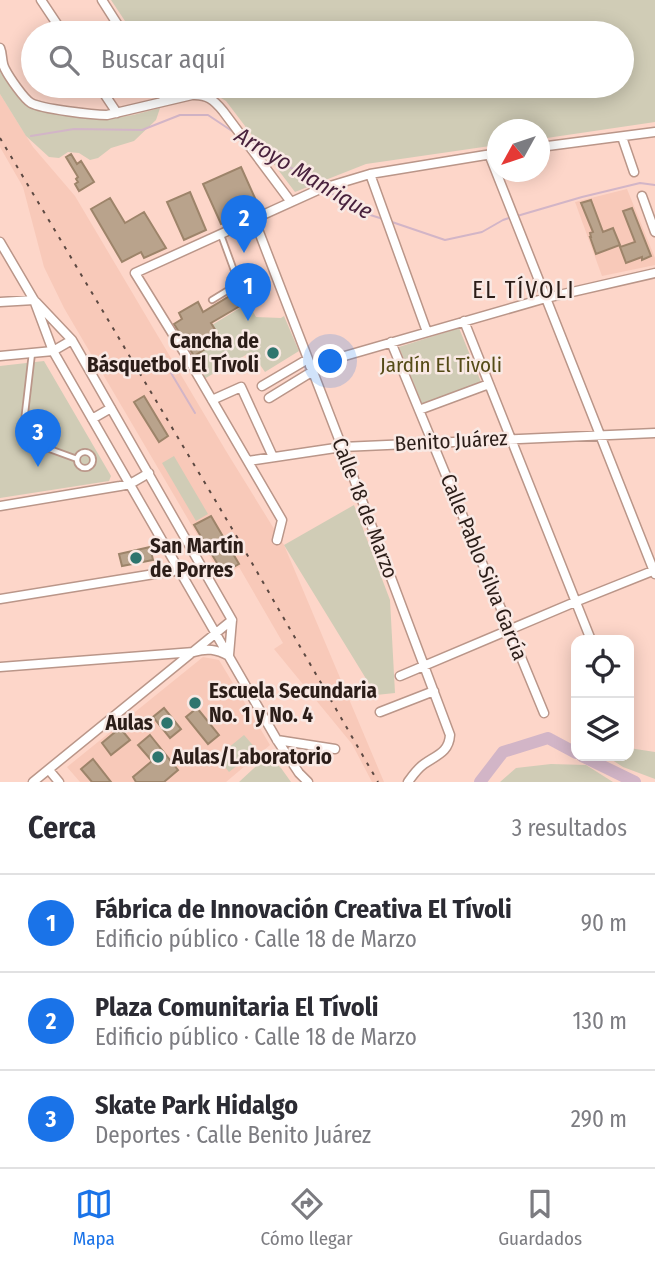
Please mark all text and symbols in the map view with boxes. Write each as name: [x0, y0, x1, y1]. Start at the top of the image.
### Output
search box: [21, 21, 634, 98]
icon: search: [45, 41, 83, 79]
text: Buscar aquí: [101, 44, 226, 75]
north arrow: [487, 119, 550, 182]
water label: Arroyo Manrique: [229, 120, 378, 225]
pin: 2: [221, 195, 267, 253]
pin: 1: [225, 263, 271, 321]
district label: EL TÍVOLI: [472, 275, 576, 304]
place label: Cancha de Básquetbol El Tívoli: [87, 328, 259, 378]
your location: [313, 344, 347, 378]
marker: Cancha de Básquetbol El Tívoli: [265, 345, 281, 361]
park label: Jardín El Tivoli: [380, 352, 502, 378]
pin: 3: [15, 409, 61, 467]
street label: Benito Juárez: [394, 425, 508, 457]
street label: Calle 18 de Marzo: [326, 434, 404, 582]
street label: Calle Pablo Silva García: [435, 470, 533, 664]
place label: San Martín de Porres: [150, 533, 244, 583]
marker: San Martín de Porres: [128, 550, 144, 566]
map controls: [571, 635, 634, 761]
button: locate: [571, 635, 634, 698]
place label: Escuela Secundaria No. 1 y No. 4: [209, 678, 377, 728]
marker: Escuela Secundaria No. 1 y No. 4: [187, 695, 203, 711]
button: layers: [571, 698, 634, 761]
place label: Aulas: [105, 710, 153, 736]
marker: Aulas: [159, 715, 175, 731]
place label: Aulas/Laboratorio: [171, 744, 332, 770]
marker: Aulas/Laboratorio: [150, 749, 166, 765]
text: Cerca: [28, 810, 96, 846]
text: 3 resultados: [512, 814, 627, 842]
text: Fábrica de Innovación Creativa El Tívoli: [95, 894, 512, 925]
text: 1: [46, 909, 56, 937]
text: 90 m: [581, 909, 627, 937]
text: Edificio público · Calle 18 de Marzo: [95, 925, 417, 953]
text: Plaza Comunitaria El Tívoli: [95, 992, 379, 1023]
text: 2: [46, 1007, 56, 1035]
text: 130 m: [573, 1007, 627, 1035]
text: Edificio público · Calle 18 de Marzo: [95, 1023, 417, 1051]
text: Skate Park Hidalgo: [95, 1090, 298, 1121]
text: 3: [46, 1105, 56, 1133]
text: 290 m: [571, 1105, 627, 1133]
text: Deportes · Calle Benito Juárez: [95, 1121, 371, 1149]
tab: Mapa: [73, 1185, 115, 1250]
tab: Cómo llegar: [260, 1185, 353, 1250]
tab: Guardados: [498, 1185, 582, 1250]

